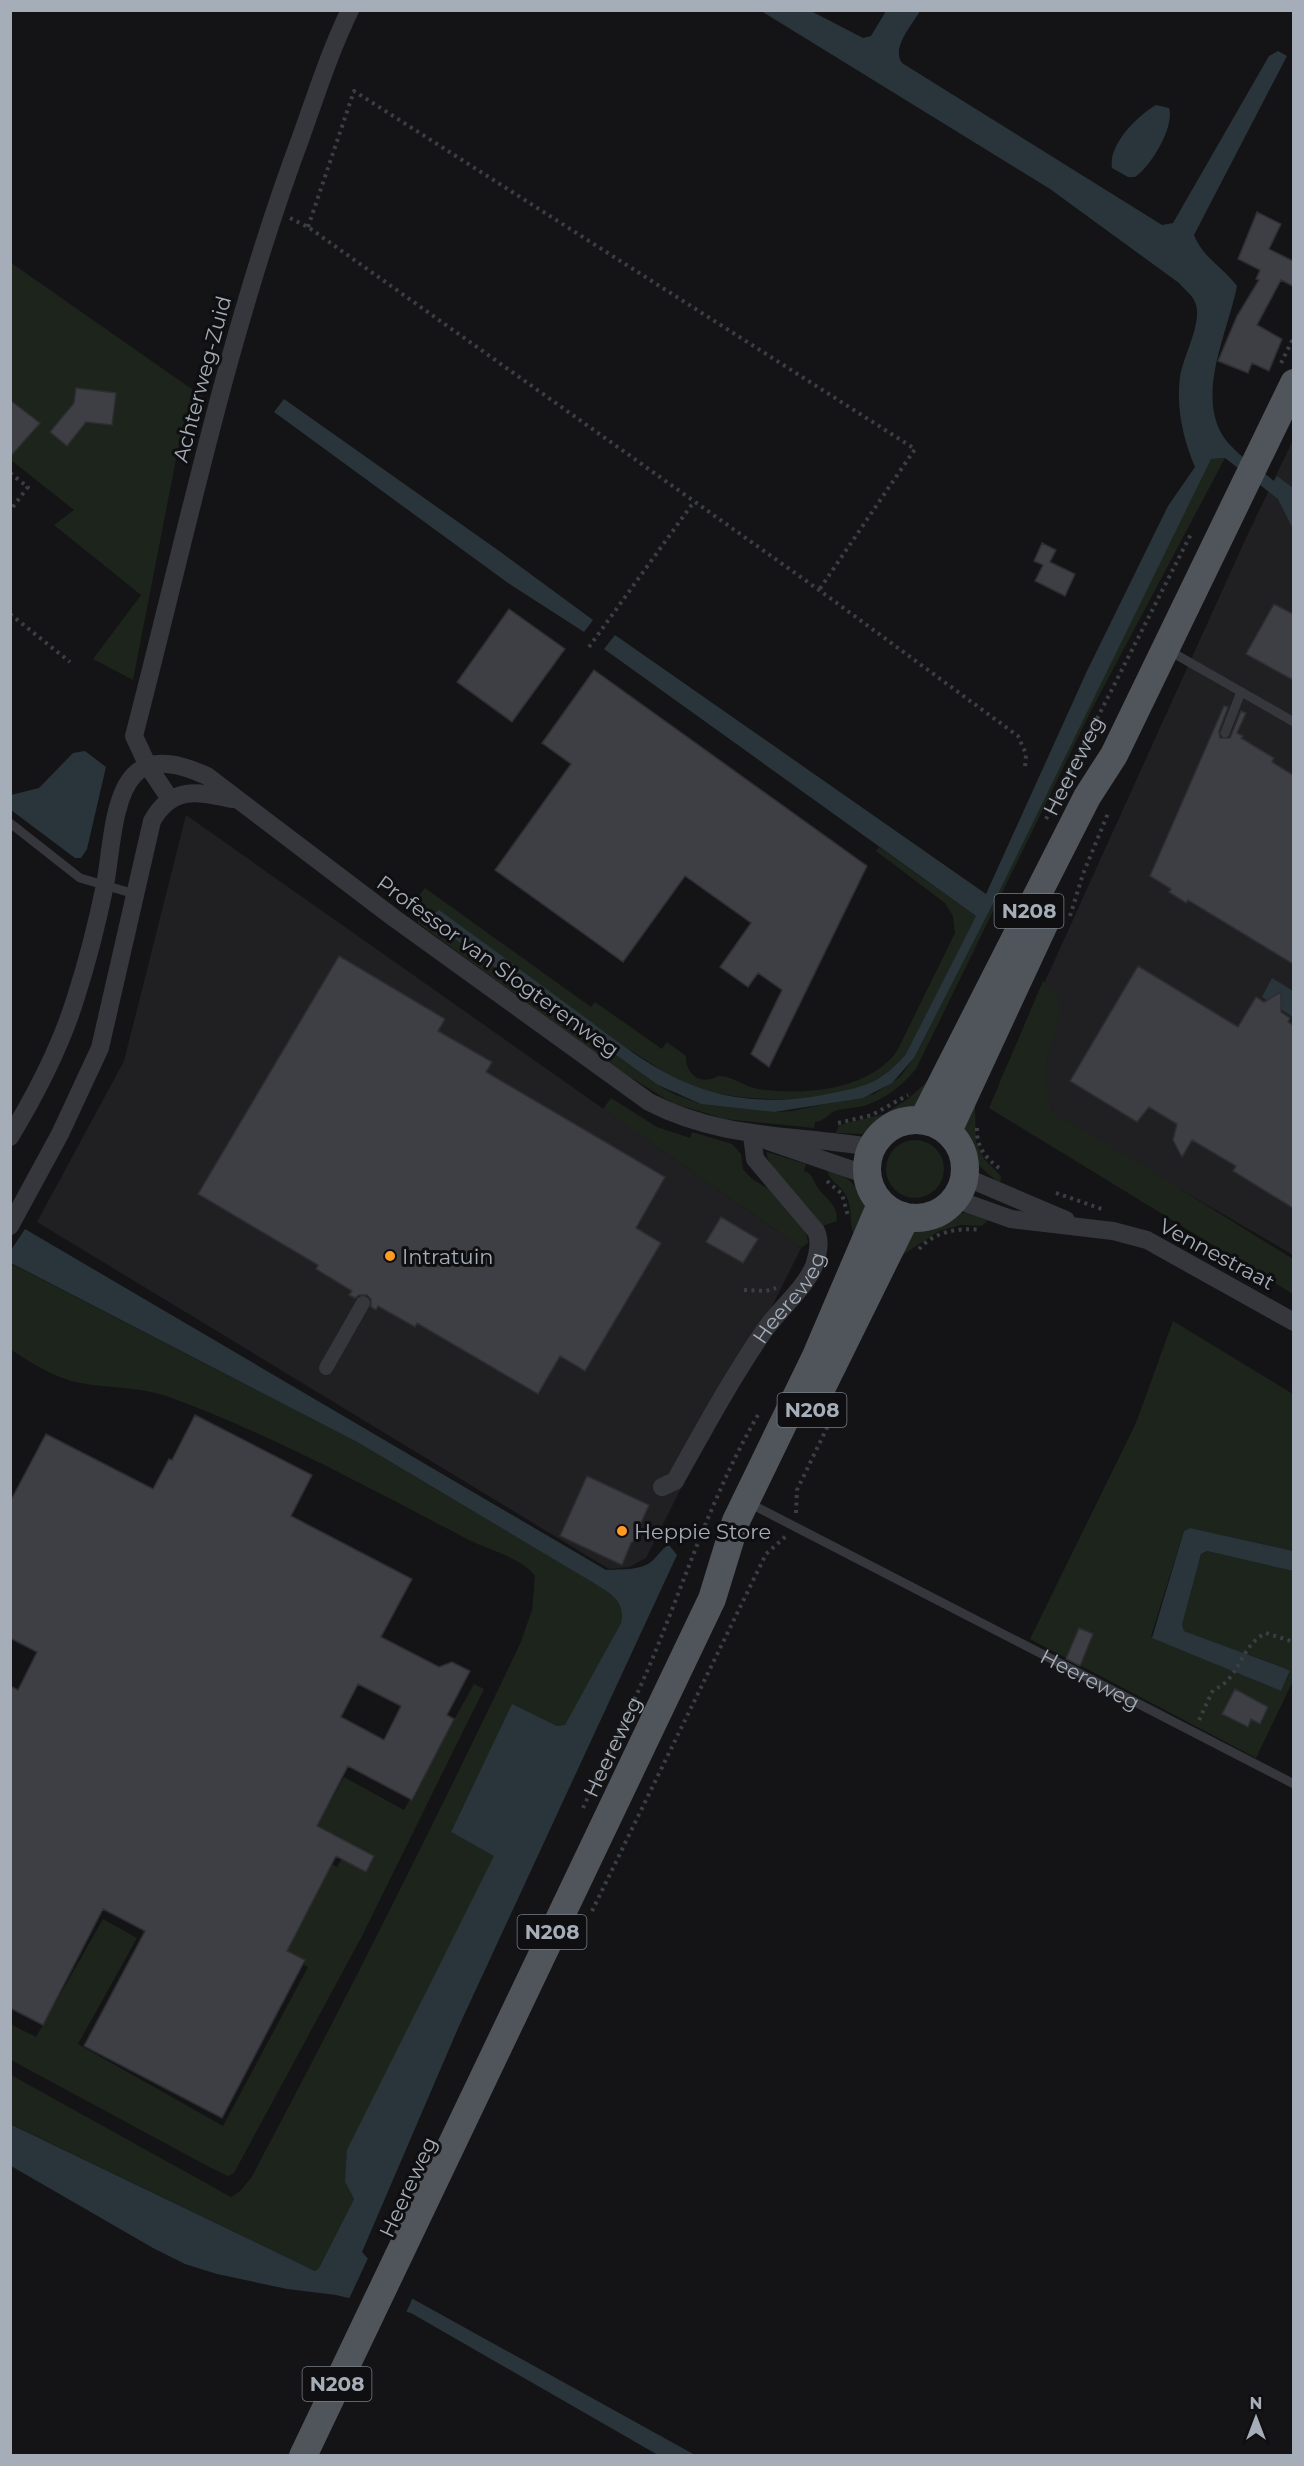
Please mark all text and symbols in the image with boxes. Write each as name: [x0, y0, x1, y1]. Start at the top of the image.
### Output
street label: Achterweg-Zuid: [168, 293, 236, 465]
street label: Heereweg: [1038, 712, 1109, 819]
street label: Professor van Slogterenweg: [372, 870, 624, 1062]
road number: N208: [994, 894, 1064, 928]
street label: Vennestraat: [1155, 1213, 1279, 1295]
place label: Intratuin: [402, 1244, 494, 1269]
marker: Intratuin: [383, 1249, 397, 1263]
street label: Heereweg: [747, 1249, 830, 1348]
road number: N208: [778, 1393, 846, 1427]
place label: Heppie Store: [634, 1519, 771, 1544]
marker: Heppie Store: [615, 1524, 629, 1538]
street label: Heereweg: [1036, 1643, 1144, 1715]
street label: Heereweg: [577, 1692, 647, 1801]
road number: N208: [518, 1915, 586, 1949]
street label: Heereweg: [374, 2133, 442, 2241]
road number: N208: [302, 2367, 372, 2401]
north arrow: [1226, 2388, 1286, 2448]
text: N: [1250, 2394, 1262, 2413]

